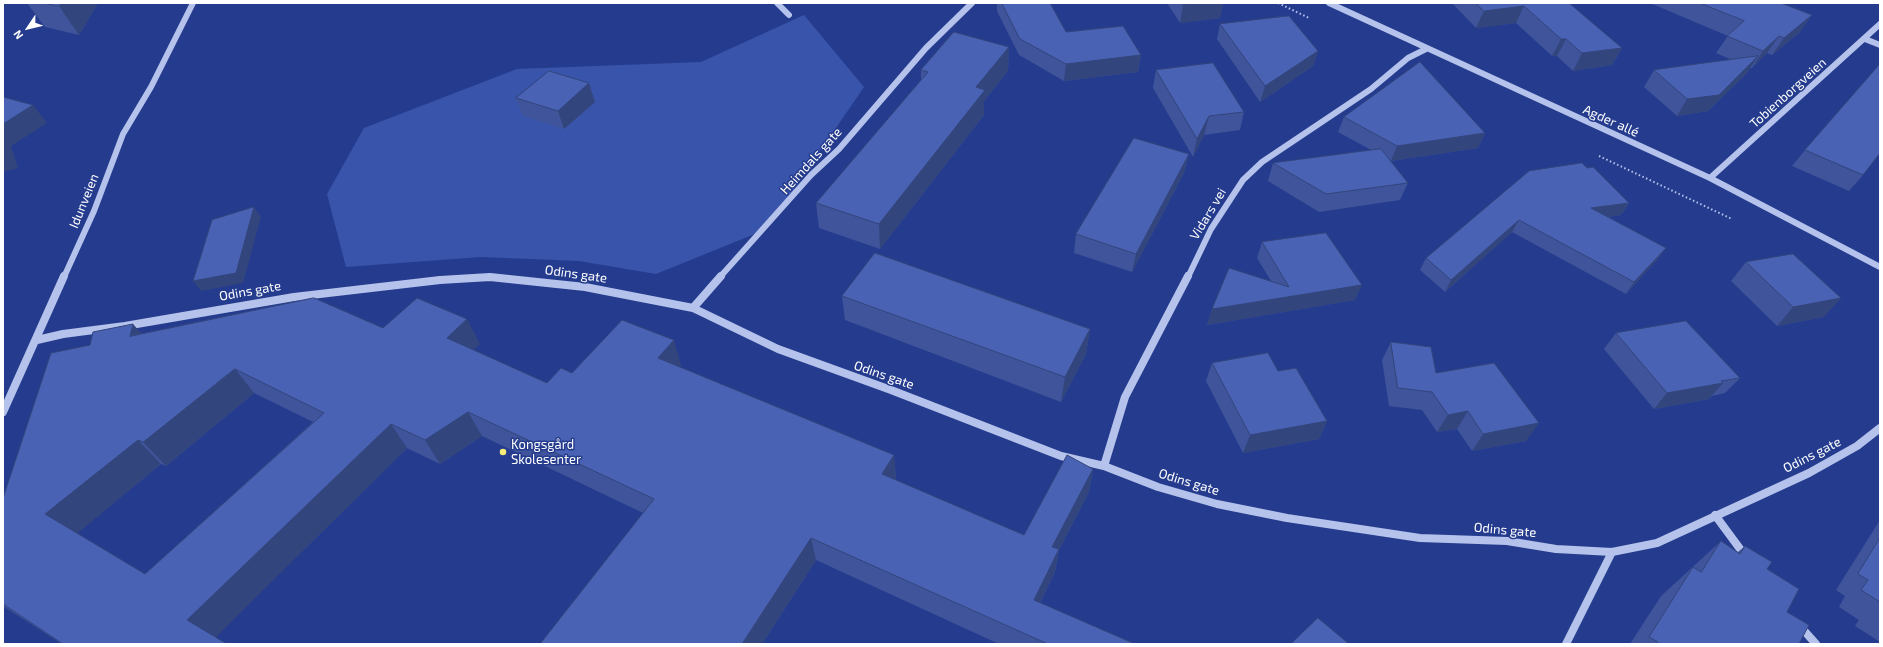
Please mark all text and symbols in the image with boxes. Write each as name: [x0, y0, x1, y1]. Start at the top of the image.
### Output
north arrow: [8, 8, 48, 48]
text: N: [10, 28, 25, 42]
street label: Tobienborgveien: [1747, 55, 1829, 131]
street label: Agder allé: [1581, 102, 1641, 140]
street label: Heimdals gate: [777, 124, 845, 198]
street label: Idunveien: [66, 171, 102, 231]
street label: Vidars vei: [1187, 185, 1229, 243]
street label: Odins gate: [544, 262, 608, 286]
street label: Odins gate: [218, 278, 282, 304]
street label: Odins gate: [852, 357, 916, 393]
street label: Odins gate: [1781, 434, 1843, 476]
place label: Kongsgård Skolesenter: [511, 437, 581, 468]
marker: Kongsgård Skolesenter: [498, 447, 508, 457]
street label: Odins gate: [1157, 465, 1221, 499]
street label: Odins gate: [1473, 519, 1537, 541]

